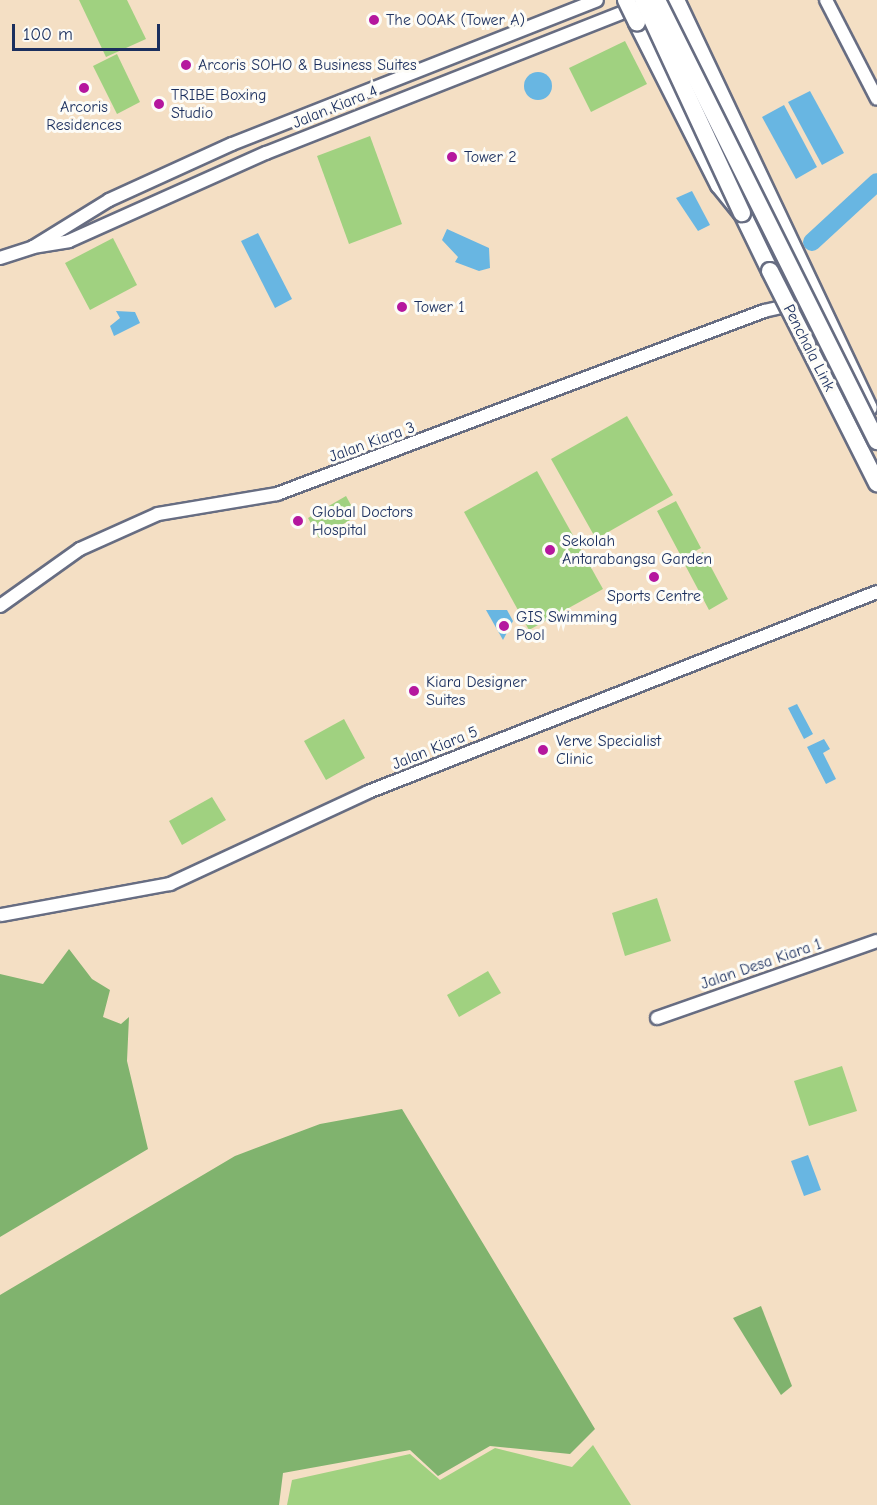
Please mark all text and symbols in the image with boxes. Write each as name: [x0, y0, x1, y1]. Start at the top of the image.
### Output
place label: The OOAK (Tower A): [386, 10, 525, 30]
scale bar: [15, 12, 164, 50]
marker: The OOAK (Tower A): [367, 13, 381, 27]
text: 100 m: [23, 24, 73, 45]
place label: Arcoris SOHO & Business Suites: [198, 55, 417, 75]
marker: Arcoris SOHO & Business Suites: [179, 58, 193, 72]
marker: Arcoris Residences: [77, 81, 91, 95]
street label: Jalan Kiara 4: [290, 81, 380, 133]
place label: TRIBE Boxing Studio: [171, 85, 267, 123]
place label: Arcoris Residences: [46, 97, 122, 135]
marker: TRIBE Boxing Studio: [152, 97, 166, 111]
place label: Tower 2: [464, 147, 517, 167]
marker: Tower 2: [445, 150, 459, 164]
place label: Tower 1: [414, 297, 465, 317]
marker: Tower 1: [395, 300, 409, 314]
street label: Penchala Link: [779, 301, 839, 395]
street label: Jalan Kiara 3: [326, 418, 418, 466]
place label: Global Doctors Hospital: [312, 502, 413, 540]
marker: Global Doctors Hospital: [289, 512, 307, 530]
place label: Sekolah Antarabangsa Garden: [562, 531, 712, 569]
marker: Sekolah Antarabangsa Garden: [543, 543, 557, 557]
marker: Sports Centre: [647, 570, 661, 584]
place label: Sports Centre: [607, 586, 701, 606]
place label: GIS Swimming Pool: [516, 607, 617, 645]
marker: GIS Swimming Pool: [497, 619, 511, 633]
place label: Kiara Designer Suites: [426, 672, 527, 710]
marker: Kiara Designer Suites: [407, 684, 421, 698]
street label: Jalan Kiara 5: [389, 722, 481, 774]
place label: Verve Specialist Clinic: [556, 731, 661, 769]
marker: Verve Specialist Clinic: [534, 741, 552, 759]
street label: Jalan Desa Kiara 1: [698, 934, 824, 994]

